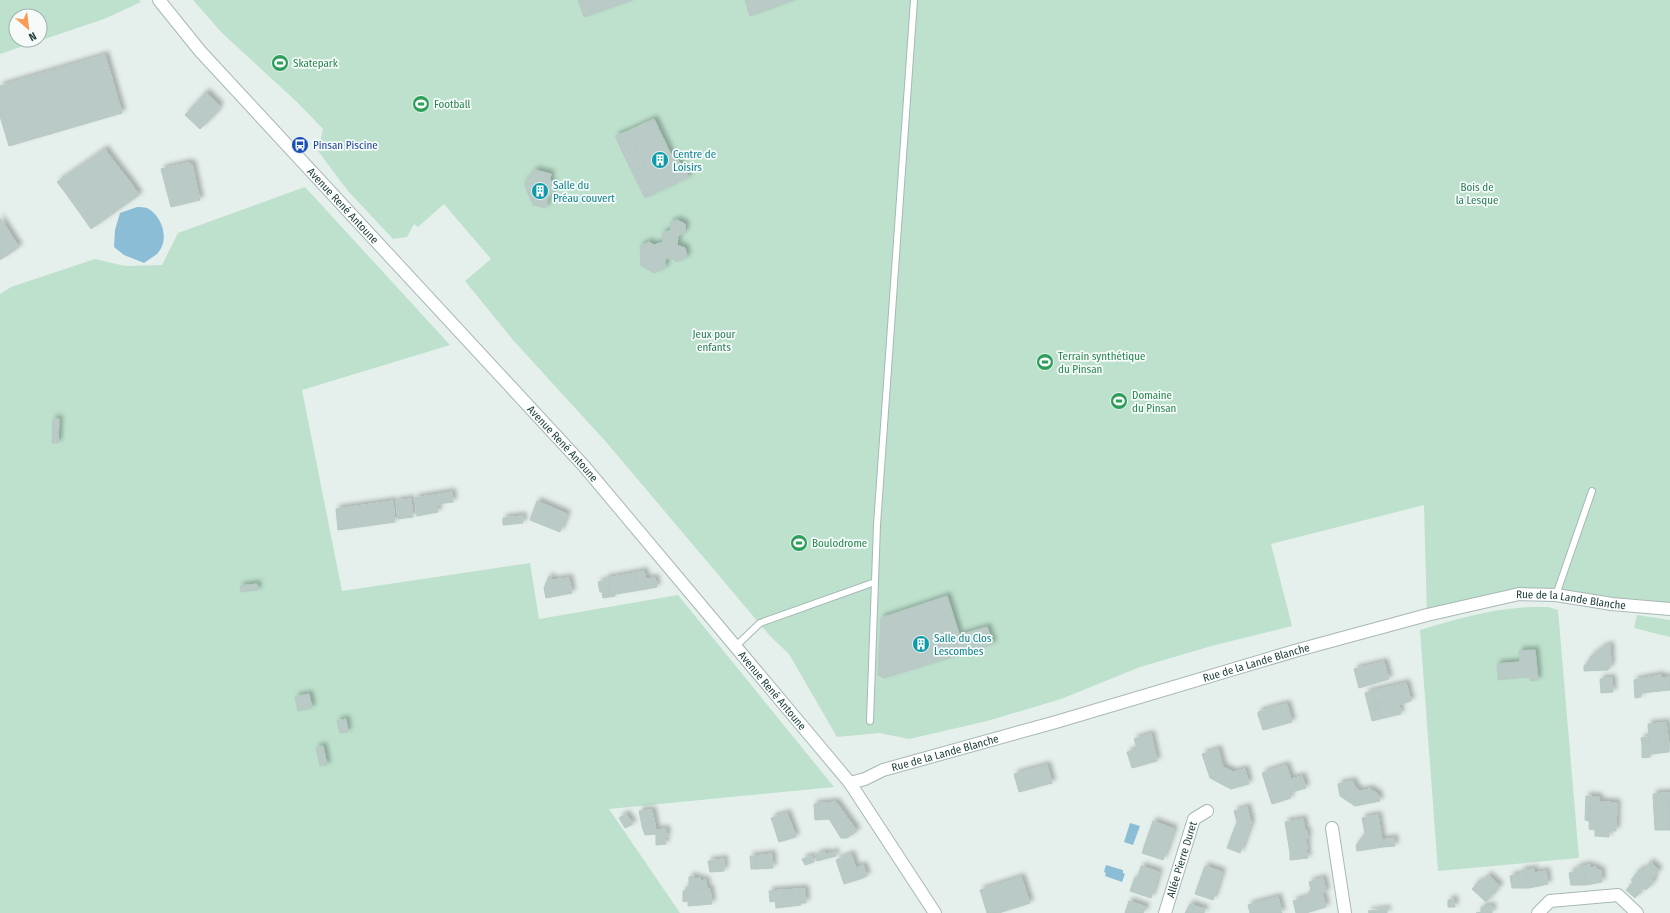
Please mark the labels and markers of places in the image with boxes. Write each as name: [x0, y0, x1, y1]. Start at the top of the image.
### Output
sports icon: Skatepark: [270, 53, 290, 73]
place label: Skatepark: [293, 57, 339, 70]
sports icon: Football: [411, 94, 431, 114]
place label: Football: [434, 98, 471, 111]
bus stop icon: Pinsan Piscine: [290, 135, 310, 155]
place label: Pinsan Piscine: [313, 139, 378, 152]
place label: Centre de Loisirs: [673, 148, 716, 174]
building icon: Centre de Loisirs: [650, 150, 670, 170]
place label: Salle du Préau couvert: [553, 179, 615, 205]
building icon: Salle du Préau couvert: [530, 181, 550, 201]
place label: Terrain synthétique du Pinsan: [1058, 350, 1145, 376]
sports icon: Terrain synthétique du Pinsan: [1035, 352, 1055, 372]
place label: Domaine du Pinsan: [1132, 389, 1176, 415]
sports icon: Domaine du Pinsan: [1109, 391, 1129, 411]
sports icon: Boulodrome: [789, 533, 809, 553]
place label: Boulodrome: [812, 537, 867, 550]
place label: Salle du Clos Lescombes: [934, 632, 992, 658]
building icon: Salle du Clos Lescombes: [911, 634, 931, 654]

